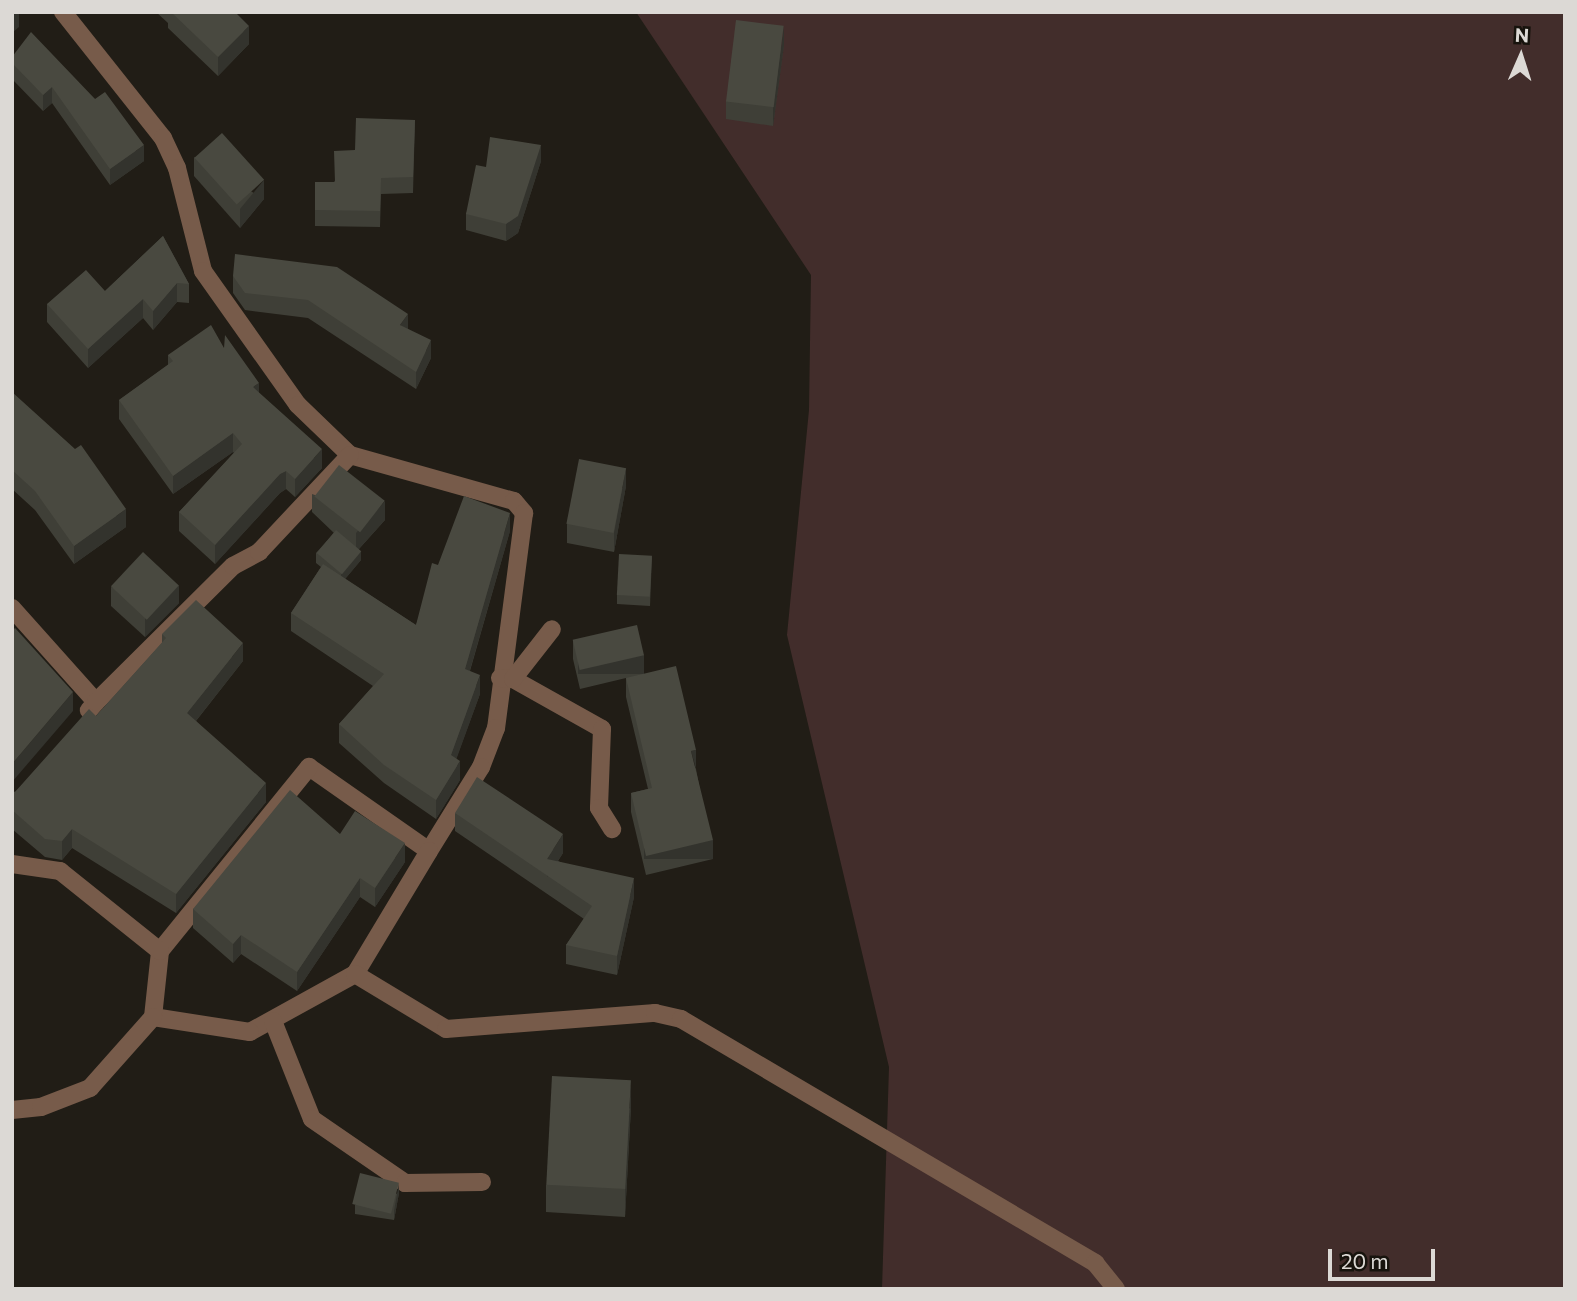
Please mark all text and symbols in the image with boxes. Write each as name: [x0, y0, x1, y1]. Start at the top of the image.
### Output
north arrow: [1486, 21, 1556, 91]
text: N: [1514, 23, 1530, 46]
scale bar: [1332, 1234, 1439, 1278]
text: 20 m: [1341, 1248, 1389, 1273]

